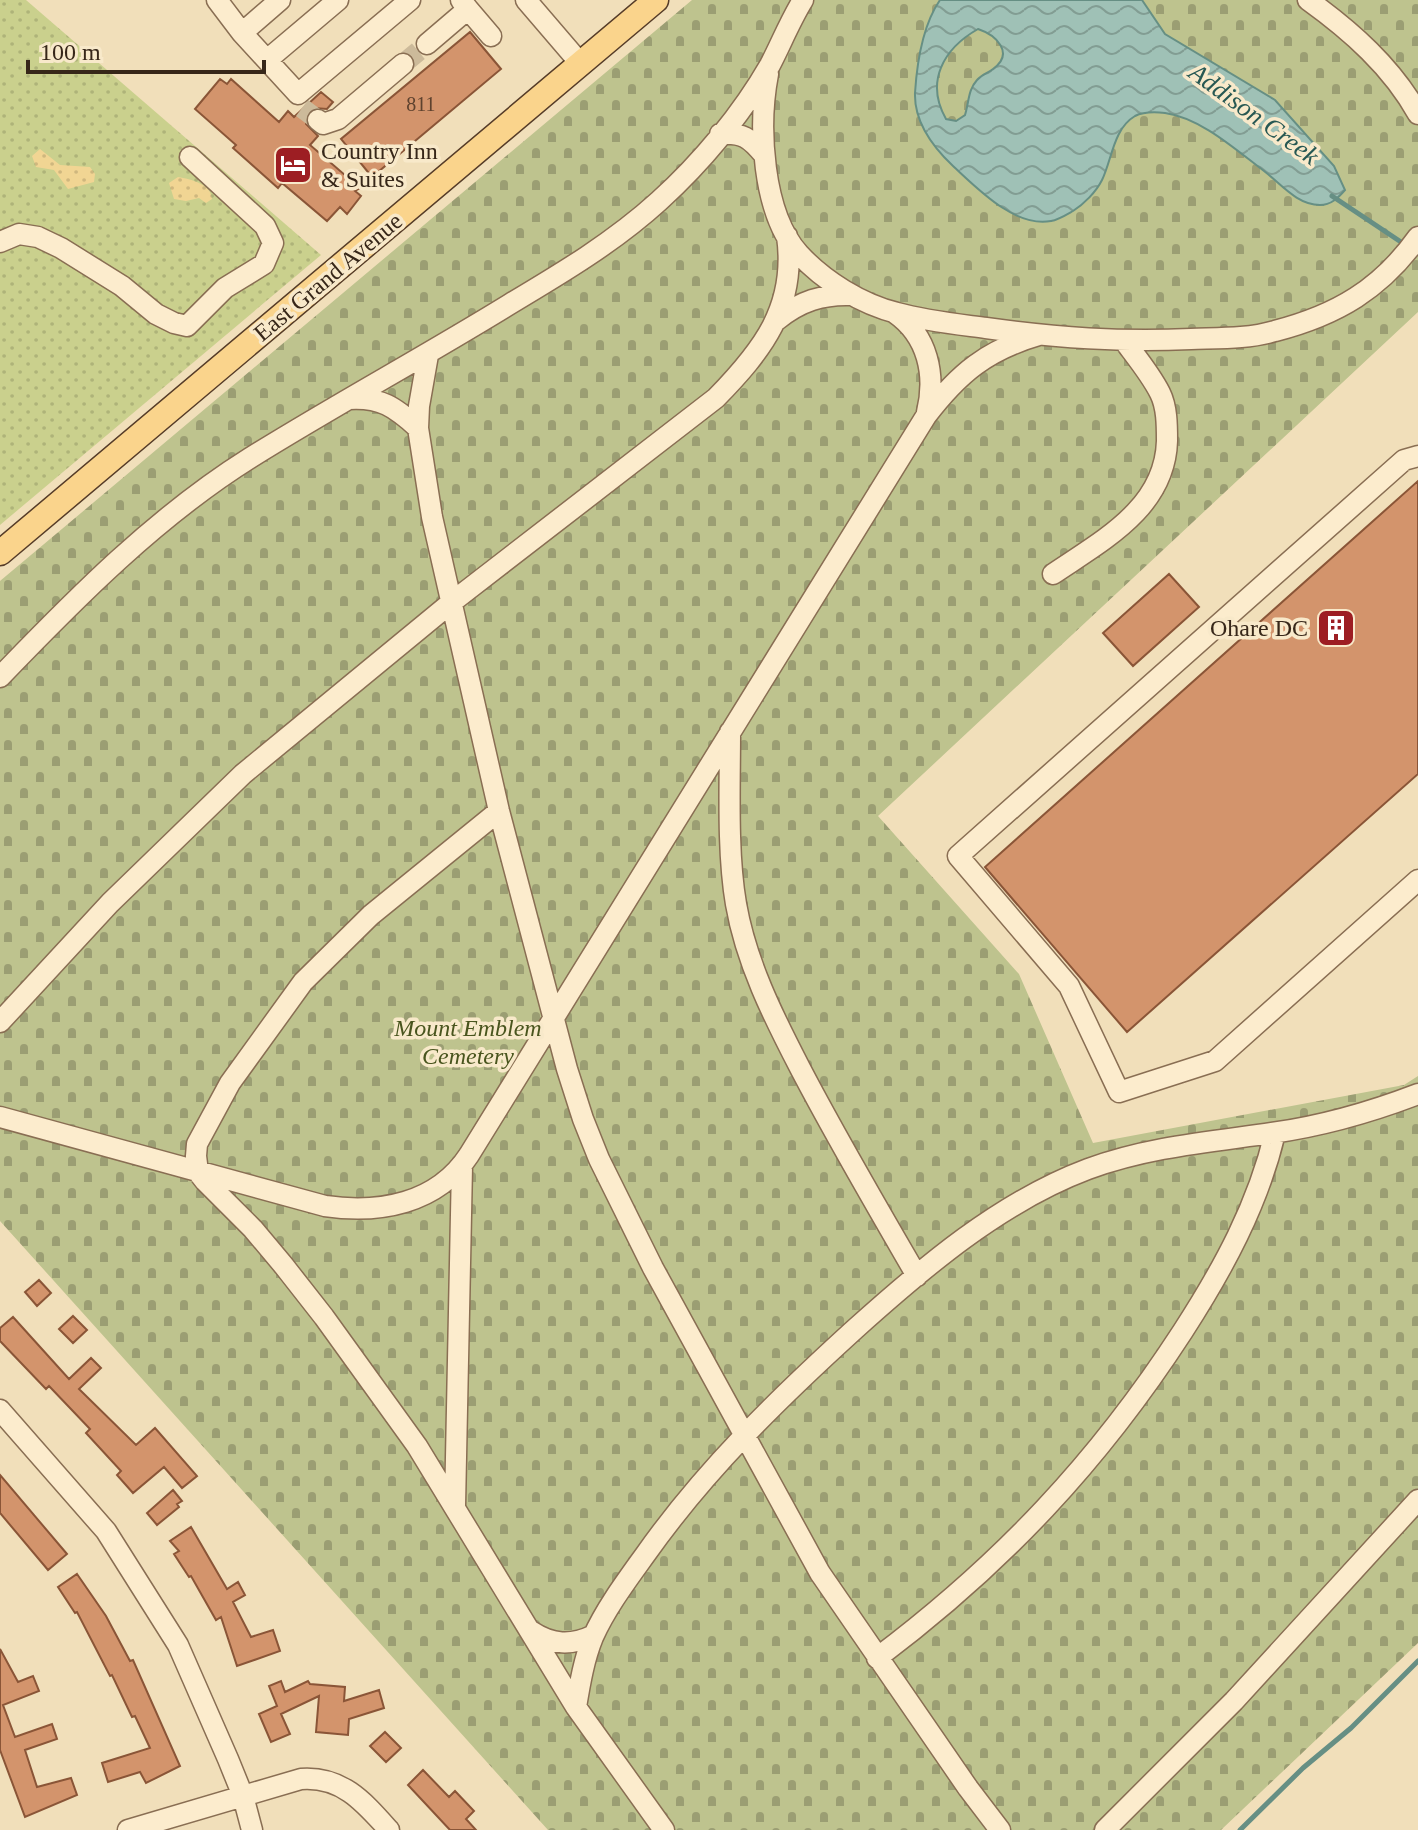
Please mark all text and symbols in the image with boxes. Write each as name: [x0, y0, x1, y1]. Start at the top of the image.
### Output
scale bar: [28, 24, 264, 74]
text: 100 m: [40, 39, 101, 65]
water label: Addison Creek: [1182, 56, 1325, 171]
house number: 811: [406, 93, 436, 115]
place label: Country Inn & Suites: [321, 138, 438, 192]
hotel icon: Country Inn & Suites: [272, 144, 314, 186]
street label: East Grand Avenue: [249, 208, 407, 346]
building icon: Ohare DC: [1315, 607, 1357, 649]
place label: Ohare DC: [1210, 615, 1308, 641]
park label: Mount Emblem Cemetery: [393, 1015, 542, 1069]

